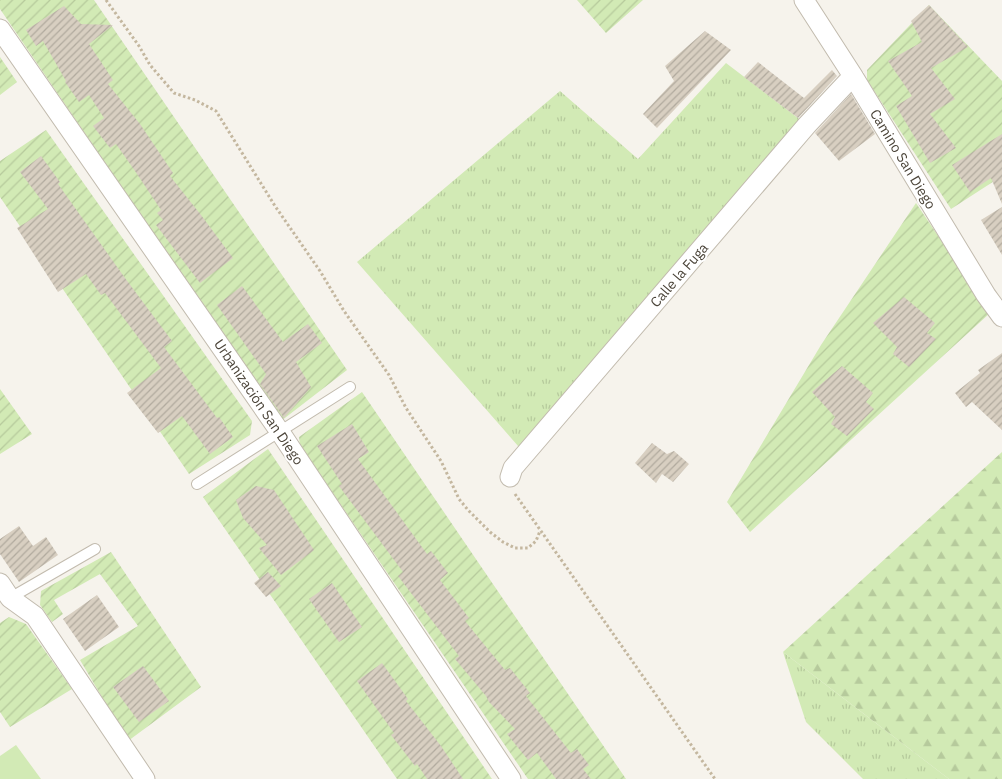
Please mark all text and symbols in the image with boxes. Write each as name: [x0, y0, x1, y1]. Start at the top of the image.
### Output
street label: Camino San Diego: [866, 106, 940, 212]
street label: Calle la Fuga: [646, 239, 712, 311]
street label: Urbanización San Diego: [210, 336, 308, 468]

